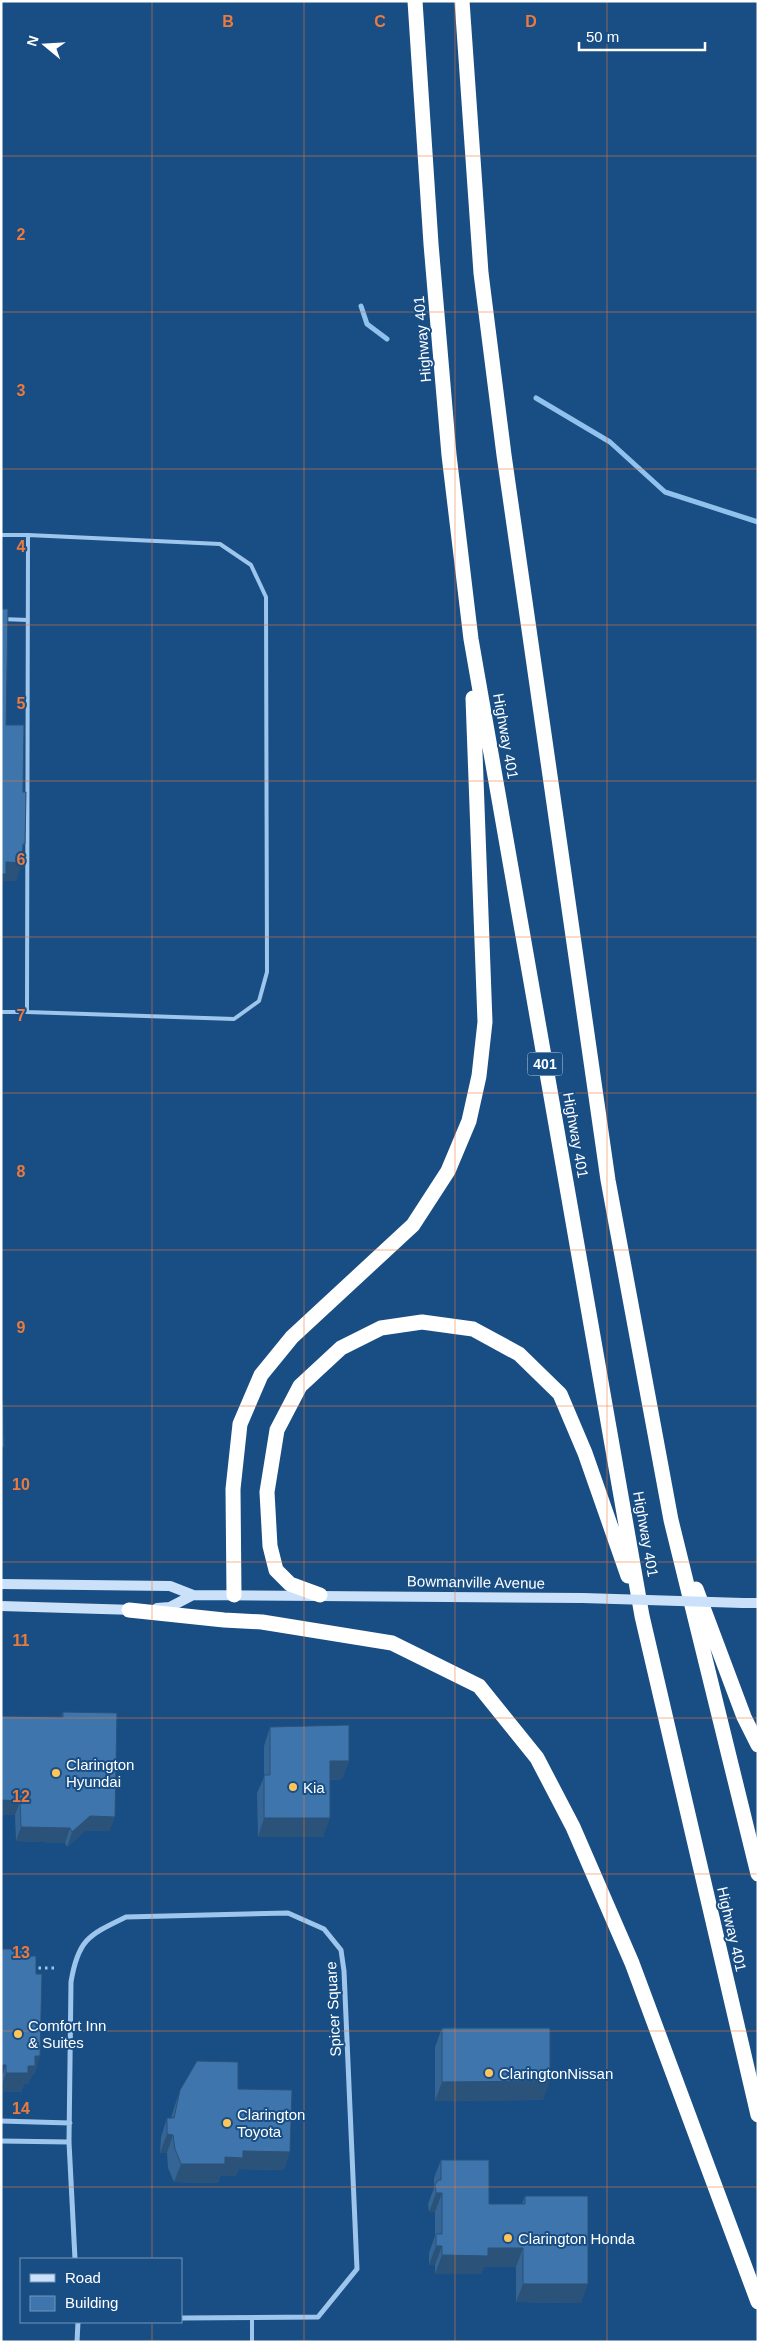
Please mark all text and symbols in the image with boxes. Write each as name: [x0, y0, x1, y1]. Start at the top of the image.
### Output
text: B: [222, 13, 234, 30]
text: C: [374, 13, 386, 30]
text: D: [525, 13, 537, 30]
north arrow: [20, 20, 70, 70]
scale bar: [579, 20, 705, 52]
text: 50 m: [586, 28, 619, 45]
text: N: [23, 34, 42, 48]
text: 2: [17, 226, 26, 243]
street label: Highway 401: [410, 295, 434, 383]
text: 3: [17, 382, 26, 399]
text: 4: [17, 538, 26, 555]
street label: Highway 401: [490, 692, 522, 780]
text: 5: [17, 695, 26, 712]
text: 6: [17, 851, 26, 868]
text: 7: [17, 1007, 26, 1024]
road number: 401: [528, 1052, 562, 1076]
street label: Highway 401: [560, 1091, 592, 1179]
text: 8: [17, 1163, 26, 1180]
text: 9: [17, 1319, 26, 1336]
text: 10: [12, 1476, 30, 1493]
street label: Highway 401: [630, 1490, 662, 1578]
street label: Bowmanville Avenue: [407, 1572, 545, 1592]
text: 11: [13, 1632, 30, 1649]
place label: Clarington Hyundai: [66, 1756, 134, 1790]
marker: Clarington Hyundai: [50, 1767, 62, 1779]
place label: Kia: [303, 1779, 325, 1796]
marker: Kia: [287, 1781, 299, 1793]
text: 12: [12, 1788, 30, 1805]
street label: Highway 401: [714, 1885, 750, 1973]
text: 13: [12, 1944, 30, 1961]
street label: Spicer Square: [322, 1961, 344, 2057]
place label: Comfort Inn & Suites: [28, 2017, 106, 2051]
marker: Comfort Inn & Suites: [12, 2028, 24, 2040]
place label: ClaringtonNissan: [499, 2065, 613, 2082]
marker: ClaringtonNissan: [483, 2067, 495, 2079]
text: 14: [12, 2100, 30, 2117]
place label: Clarington Toyota: [237, 2106, 305, 2140]
marker: Clarington Toyota: [221, 2117, 233, 2129]
place label: Clarington Honda: [518, 2230, 635, 2247]
marker: Clarington Honda: [502, 2232, 514, 2244]
legend: [20, 2258, 182, 2323]
text: Road: [65, 2269, 101, 2286]
text: Building: [65, 2294, 118, 2311]

